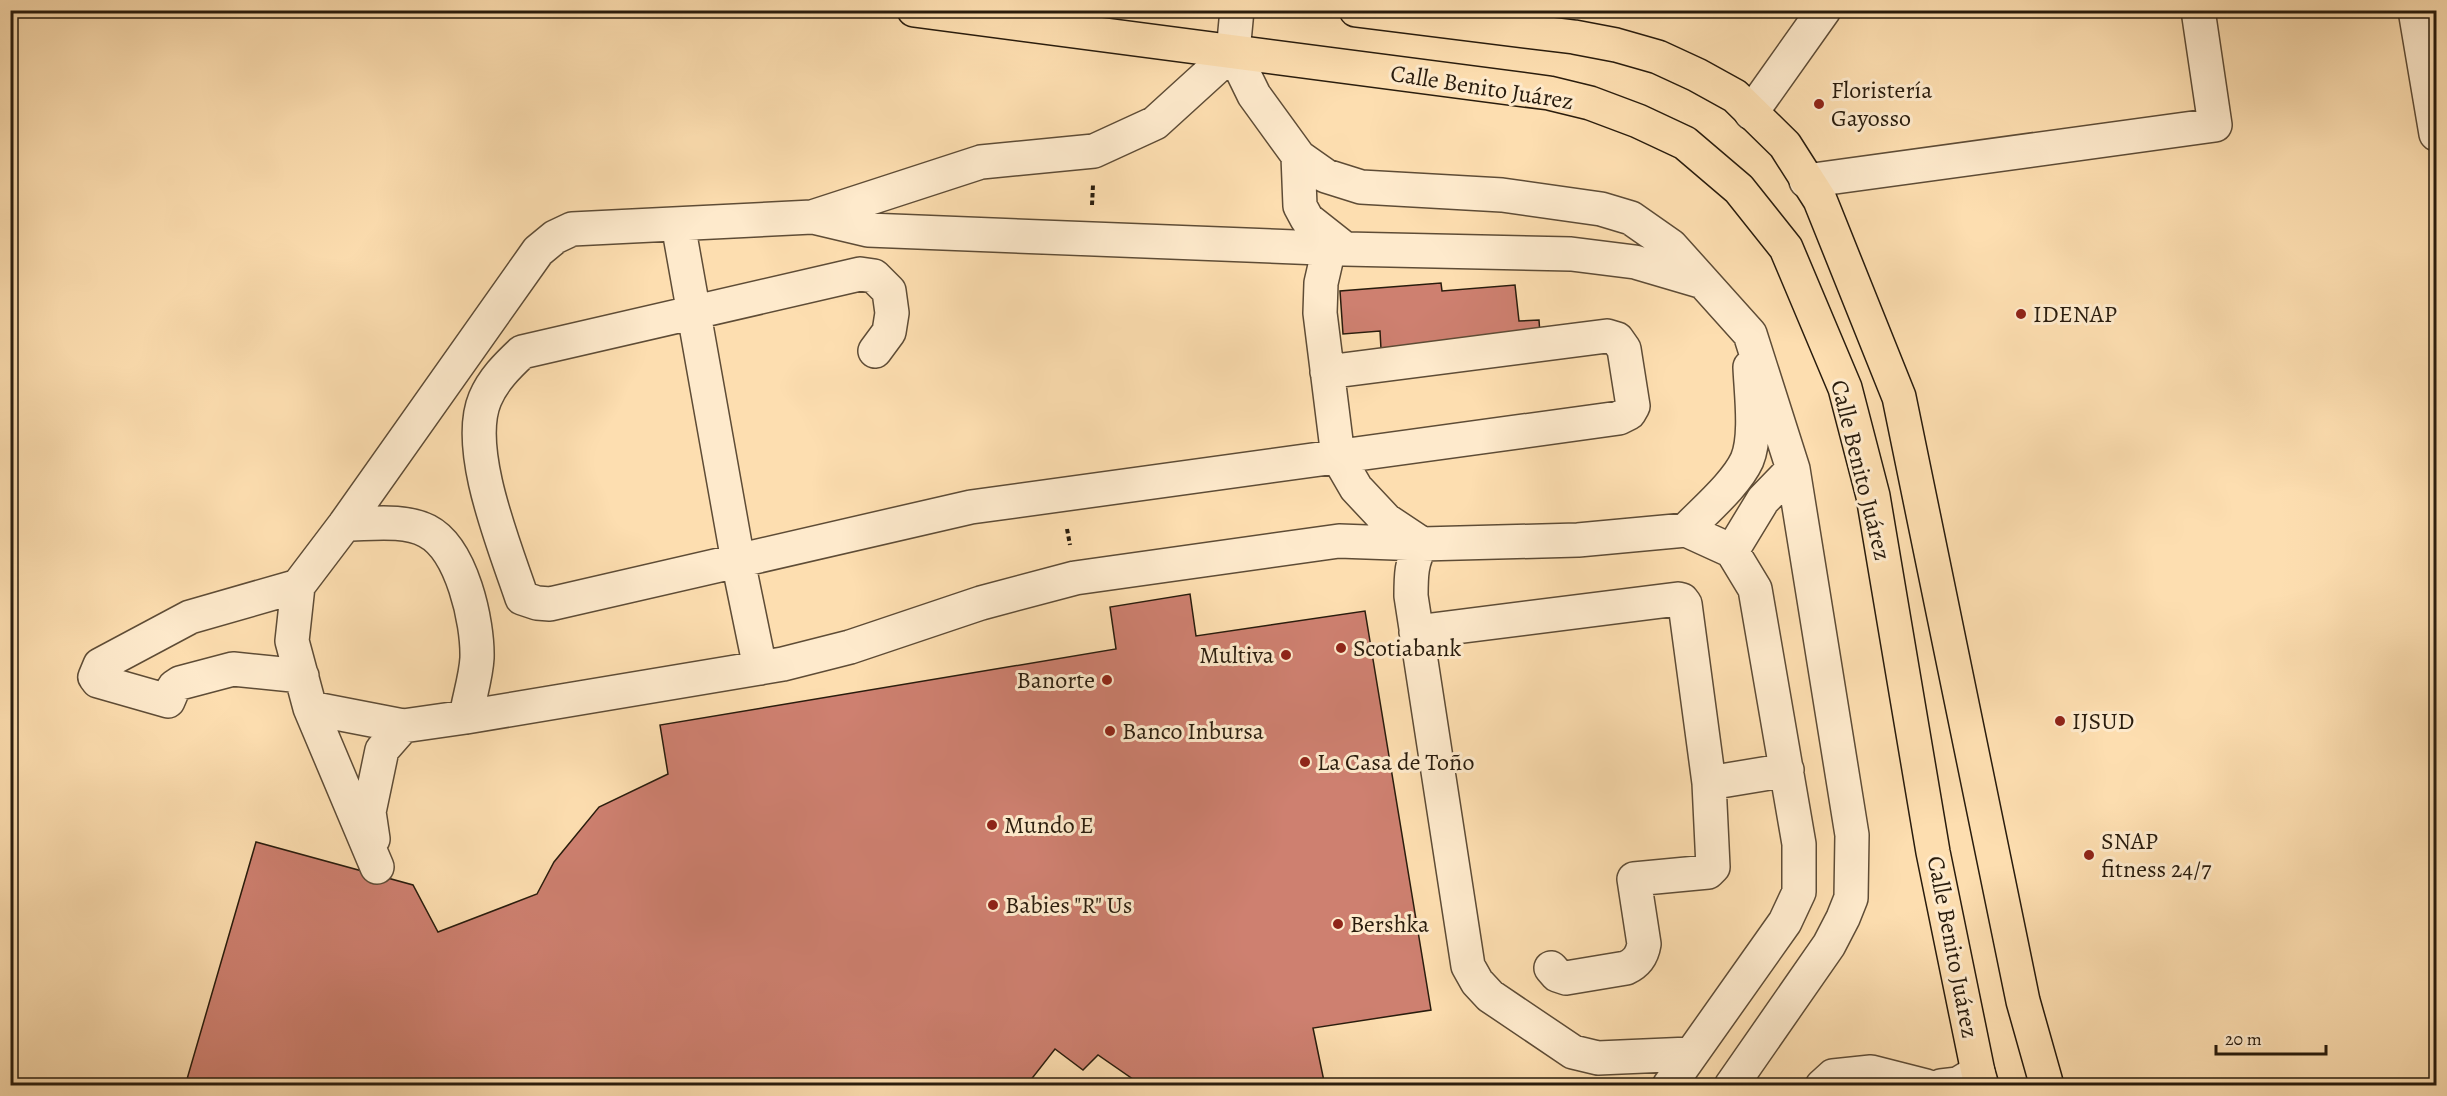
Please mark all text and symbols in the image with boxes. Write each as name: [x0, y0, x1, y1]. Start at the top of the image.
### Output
street label: Calle Benito Juárez: [1388, 57, 1576, 117]
place label: Floristería Gayosso: [1831, 74, 1933, 134]
marker: Floristería Gayosso: [1812, 97, 1826, 111]
place label: IDENAP: [2033, 298, 2117, 330]
marker: IDENAP: [2014, 307, 2028, 321]
street label: Calle Benito Juárez: [1823, 376, 1899, 564]
place label: Scotiabank: [1353, 632, 1461, 664]
place label: Multiva: [1199, 639, 1275, 671]
marker: Scotiabank: [1334, 641, 1348, 655]
marker: Multiva: [1279, 648, 1293, 662]
place label: Banorte: [1017, 664, 1095, 696]
marker: Banorte: [1100, 673, 1114, 687]
place label: IJSUD: [2072, 705, 2134, 737]
marker: IJSUD: [2053, 714, 2067, 728]
place label: Banco Inbursa: [1122, 715, 1265, 747]
marker: Banco Inbursa: [1103, 724, 1117, 738]
place label: La Casa de Toño: [1317, 746, 1474, 778]
marker: La Casa de Toño: [1298, 755, 1312, 769]
place label: Mundo E: [1004, 809, 1094, 841]
marker: Mundo E: [985, 818, 999, 832]
place label: SNAP fitness 24/7: [2101, 825, 2212, 885]
marker: SNAP fitness 24/7: [2082, 848, 2096, 862]
street label: Calle Benito Juárez: [1920, 853, 1986, 1041]
place label: Babies "R" Us: [1005, 889, 1132, 921]
marker: Babies "R" Us: [986, 898, 1000, 912]
place label: Bershka: [1350, 908, 1430, 940]
marker: Bershka: [1331, 917, 1345, 931]
scale bar: [2216, 1018, 2326, 1056]
text: 20 m: [2225, 1027, 2262, 1051]

